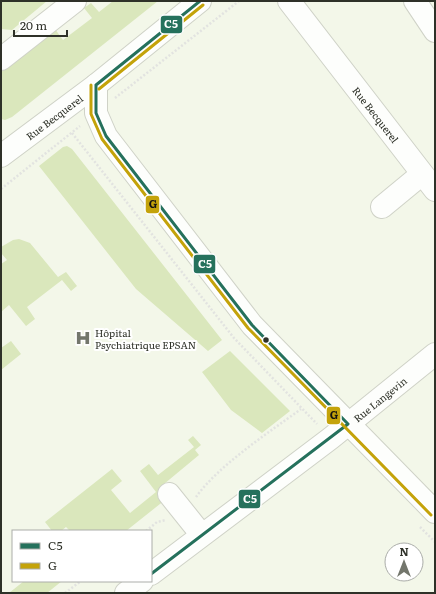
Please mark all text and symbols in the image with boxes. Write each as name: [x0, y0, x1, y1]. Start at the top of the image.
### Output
scale bar: [14, 12, 67, 38]
line badge: C5: [160, 15, 183, 34]
text: C5: [164, 15, 178, 31]
text: 20 m: [20, 16, 47, 34]
street label: Rue Becquerel: [350, 83, 403, 146]
street label: Rue Becquerel: [22, 90, 86, 143]
line badge: G: [145, 195, 160, 214]
text: G: [149, 195, 158, 211]
line badge: C5: [193, 254, 216, 274]
text: C5: [198, 255, 212, 271]
place label: Hôpital Psychiatrique EPSAN: [95, 325, 196, 352]
hospital icon: Hôpital Psychiatrique EPSAN: [74, 329, 92, 347]
unlabelled marker: [261, 335, 271, 345]
street label: Rue Langevin: [350, 372, 410, 425]
line badge: G: [326, 406, 341, 425]
text: G: [330, 406, 339, 422]
line badge: C5: [238, 489, 261, 509]
text: C5: [243, 490, 257, 506]
legend: [12, 530, 152, 582]
text: C5: [48, 536, 62, 554]
north arrow: [384, 542, 424, 582]
text: N: [399, 543, 409, 559]
text: G: [48, 556, 57, 574]

